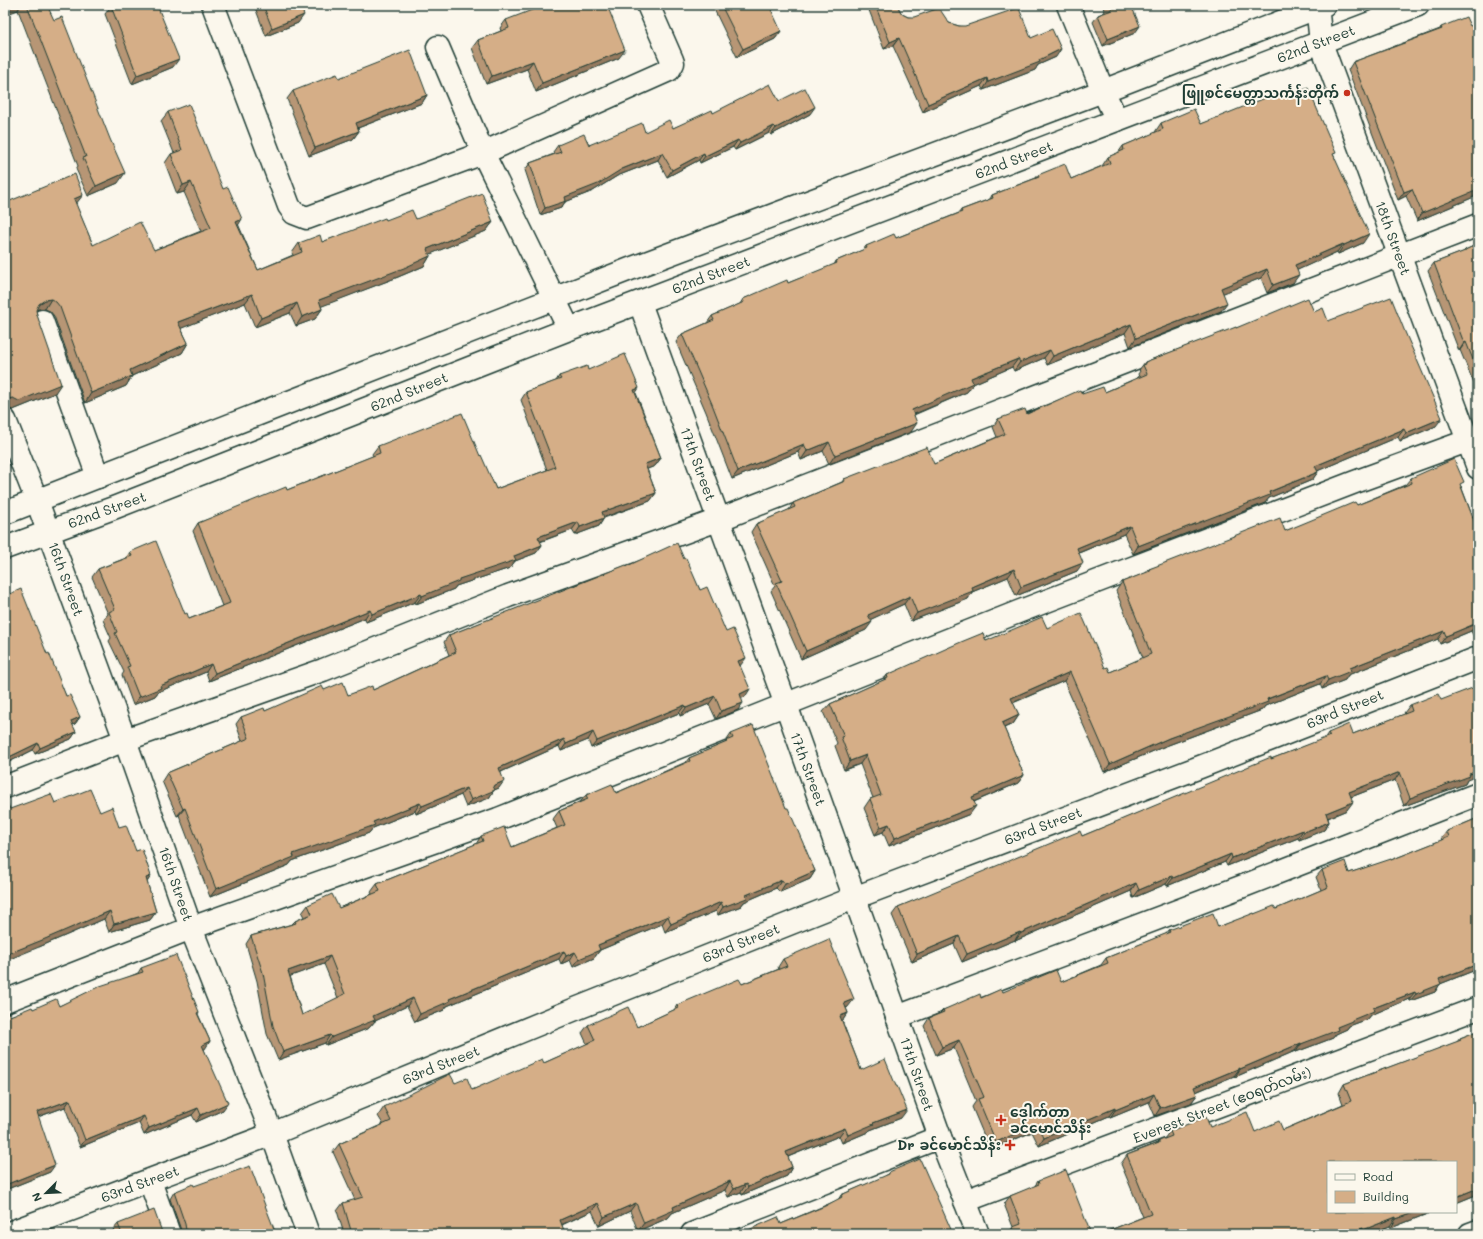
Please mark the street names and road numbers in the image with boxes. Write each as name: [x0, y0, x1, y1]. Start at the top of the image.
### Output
street label: 62nd Street: [1274, 20, 1357, 67]
street label: 62nd Street: [972, 136, 1055, 183]
street label: 18th Street: [1371, 198, 1416, 278]
street label: 62nd Street: [669, 251, 752, 298]
street label: 62nd Street: [367, 367, 450, 416]
street label: 17th Street: [676, 424, 721, 503]
street label: 62nd Street: [65, 487, 149, 532]
street label: 16th Street: [44, 539, 89, 619]
street label: 63rd Street: [1303, 684, 1386, 733]
street label: 17th Street: [786, 729, 831, 808]
street label: 63rd Street: [1001, 802, 1084, 849]
street label: 16th Street: [155, 844, 198, 924]
street label: 63rd Street: [699, 918, 782, 967]
street label: 17th Street: [896, 1034, 939, 1113]
street label: 63rd Street: [399, 1040, 482, 1089]
street label: Everest Street (ဧ၀ရတ်လမ်း): [1130, 1062, 1315, 1150]
street label: 63rd Street: [98, 1161, 181, 1206]

